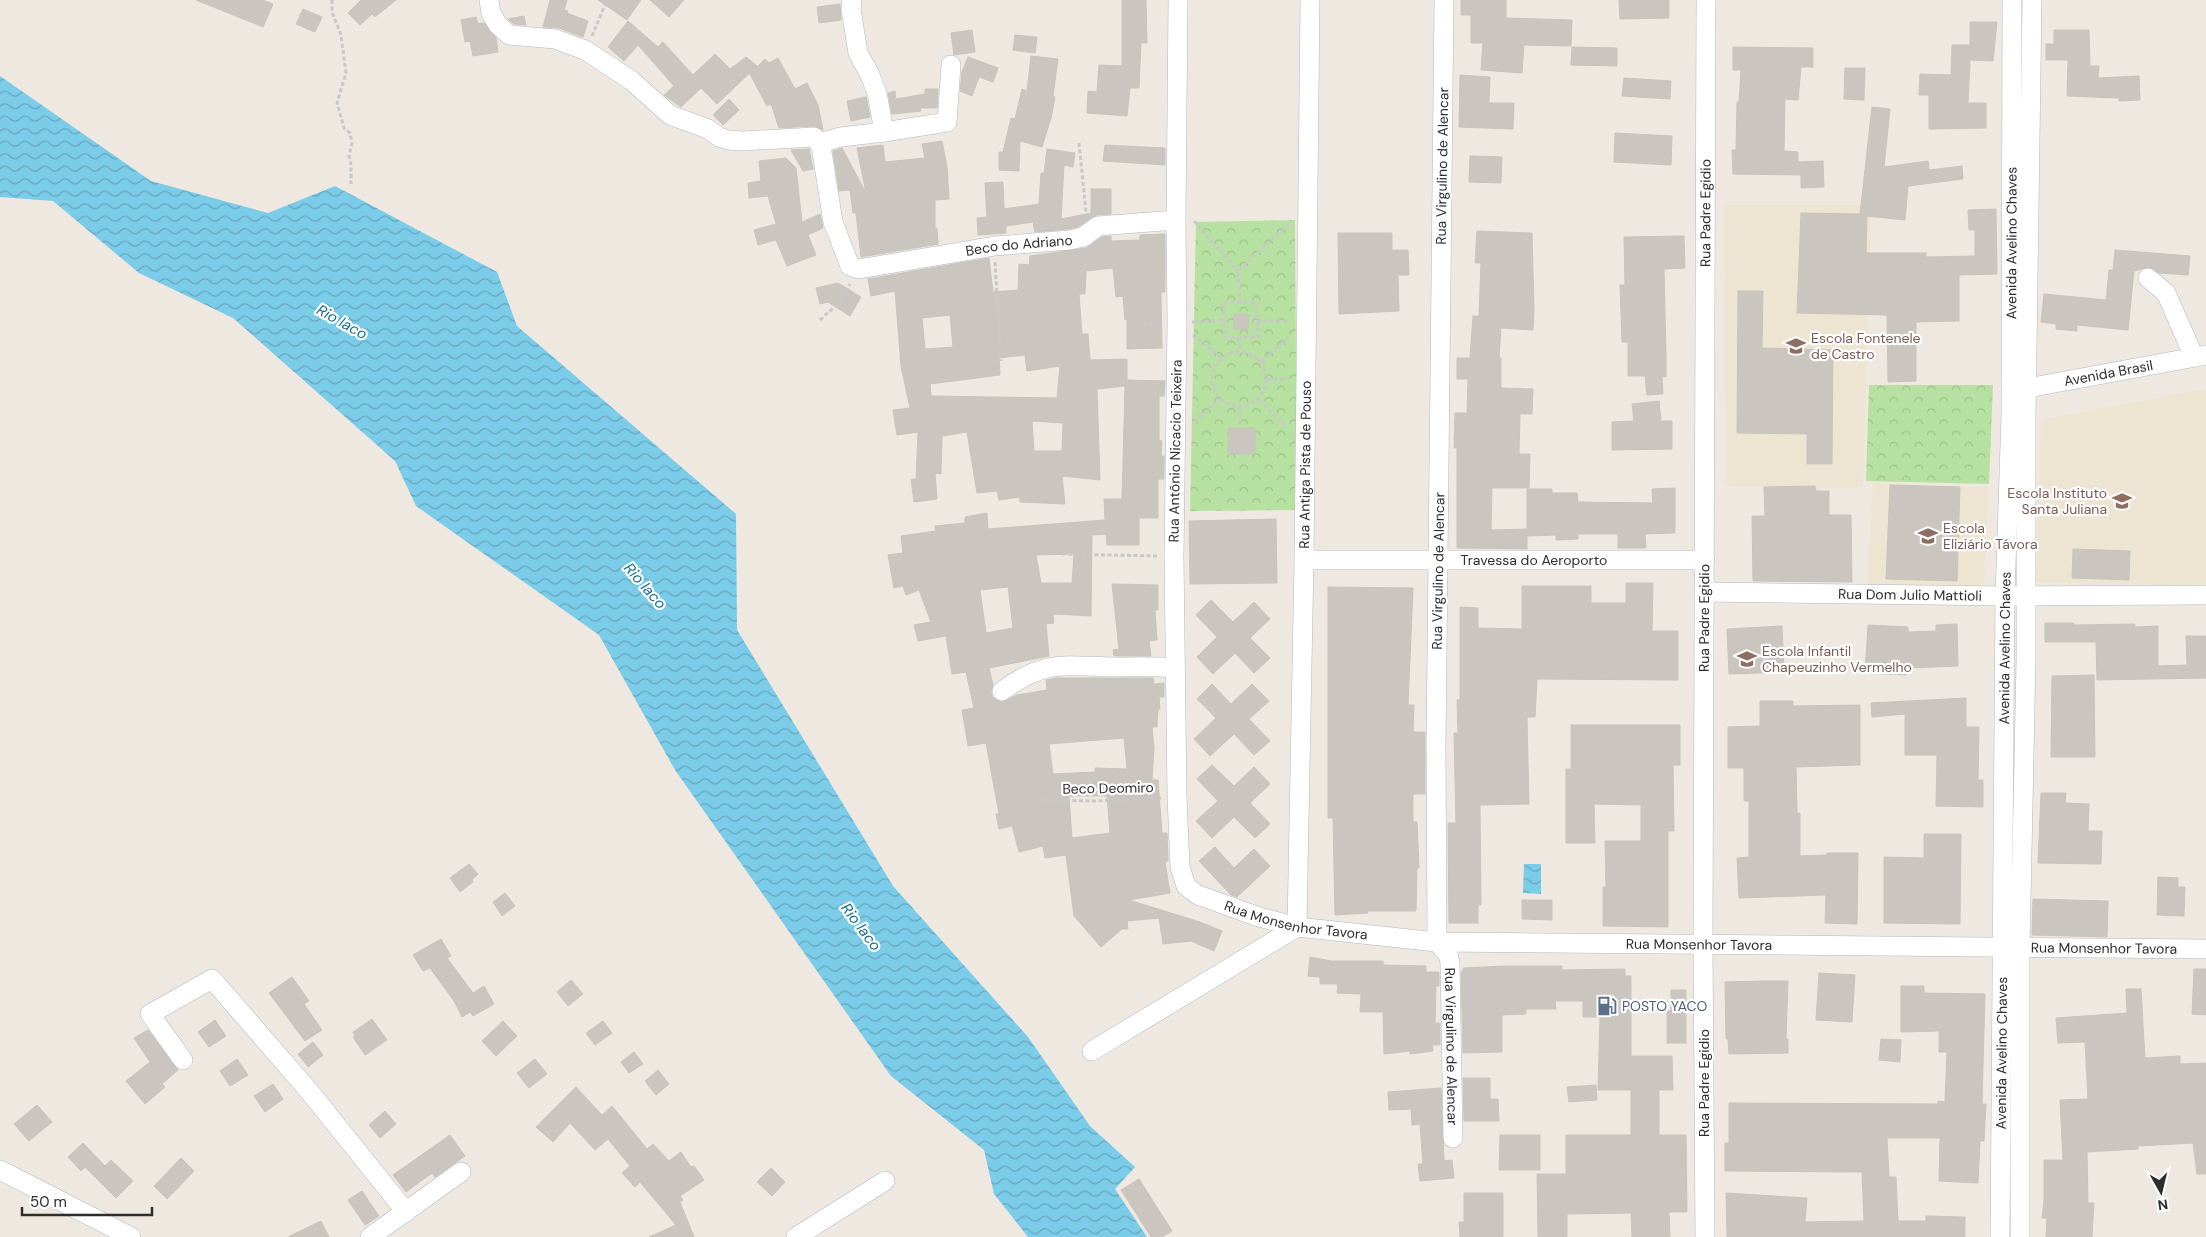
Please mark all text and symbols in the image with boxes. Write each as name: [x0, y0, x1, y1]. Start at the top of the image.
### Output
street label: Rua Virgulino de Alencar: [1432, 87, 1452, 245]
street label: Rua Padre Egidio: [1696, 159, 1714, 267]
street label: Avenida Avelino Chaves: [2002, 167, 2021, 320]
street label: Beco do Adriano: [964, 231, 1073, 260]
water label: Rio Iaco: [313, 300, 371, 344]
place label: Escola Fontenele de Castro: [1811, 329, 1921, 363]
school or university icon: Escola Fontenele de Castro: [1785, 335, 1807, 357]
street label: Avenida Brasil: [2063, 356, 2154, 390]
street label: Rua Antônio Nicacio Teixeira: [1164, 359, 1186, 543]
street label: Rua Antiga Pista de Pouso: [1295, 381, 1315, 549]
place label: Escola Instituto Santa Juliana: [2007, 484, 2107, 518]
school or university icon: Escola Instituto Santa Juliana: [2111, 490, 2133, 512]
street label: Rua Virgulino de Alencar: [1428, 492, 1448, 650]
place label: Escola Eliziário Távora: [1943, 519, 2038, 553]
school or university icon: Escola Eliziário Távora: [1917, 525, 1939, 547]
street label: Travessa do Aeroporto: [1461, 551, 1607, 569]
water label: Rio Iaco: [619, 559, 671, 613]
street label: Rua Padre Egidio: [1695, 564, 1713, 672]
street label: Avenida Avelino Chaves: [1995, 571, 2015, 724]
street label: Rua Dom Julio Mattioli: [1838, 585, 1982, 605]
place label: Escola Infantil Chapeuzinho Vermelho: [1762, 642, 1912, 676]
school or university icon: Escola Infantil Chapeuzinho Vermelho: [1736, 648, 1758, 670]
street label: Beco Deomiro: [1062, 778, 1154, 798]
street label: Rua Monsenhor Tavora: [1222, 896, 1369, 944]
water label: Rio Iaco: [836, 899, 886, 955]
street label: Rua Monsenhor Tavora: [1626, 935, 1772, 954]
street label: Rua Monsenhor Tavora: [2031, 938, 2177, 958]
street label: Rua Virgulino de Alencar: [1441, 967, 1462, 1125]
street label: Avenida Avelino Chaves: [1992, 977, 2011, 1129]
fuel station icon: POSTO YACO: [1596, 995, 1618, 1017]
place label: POSTO YACO: [1622, 997, 1708, 1015]
street label: Rua Padre Egidio: [1695, 1029, 1713, 1137]
north arrow: [2136, 1167, 2186, 1217]
scale bar: [22, 1184, 152, 1216]
text: 50 m: [30, 1192, 67, 1212]
text: N: [2156, 1195, 2169, 1214]

